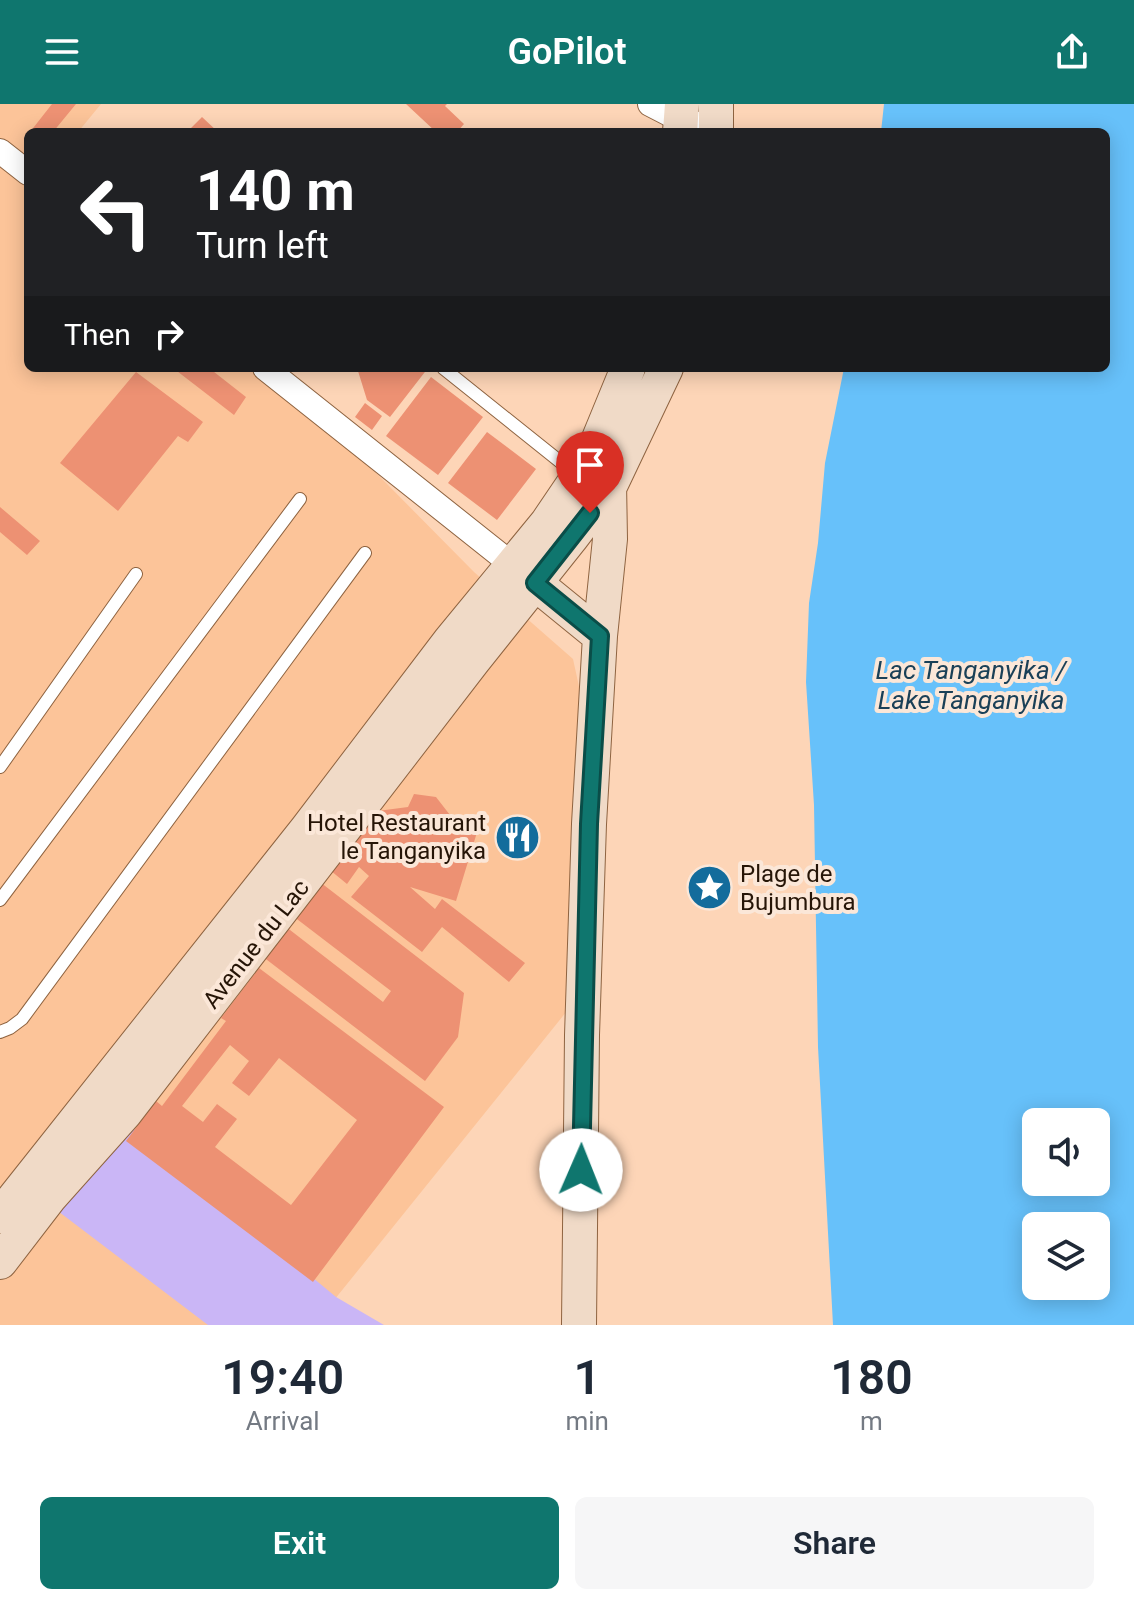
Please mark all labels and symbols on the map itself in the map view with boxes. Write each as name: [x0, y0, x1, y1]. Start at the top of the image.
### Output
pin: [556, 431, 624, 513]
water label: Lac Tanganyika / Lake Tanganyika: [876, 655, 1068, 715]
place label: Hotel Restaurant le Tanganyika: [307, 809, 486, 865]
restaurant icon: Hotel Restaurant le Tanganyika: [493, 813, 541, 861]
place label: Plage de Bujumbura: [740, 860, 856, 916]
place icon: Plage de Bujumbura: [685, 864, 733, 912]
street label: Avenue du Lac: [197, 874, 315, 1014]
position arrow: [539, 1128, 623, 1212]

